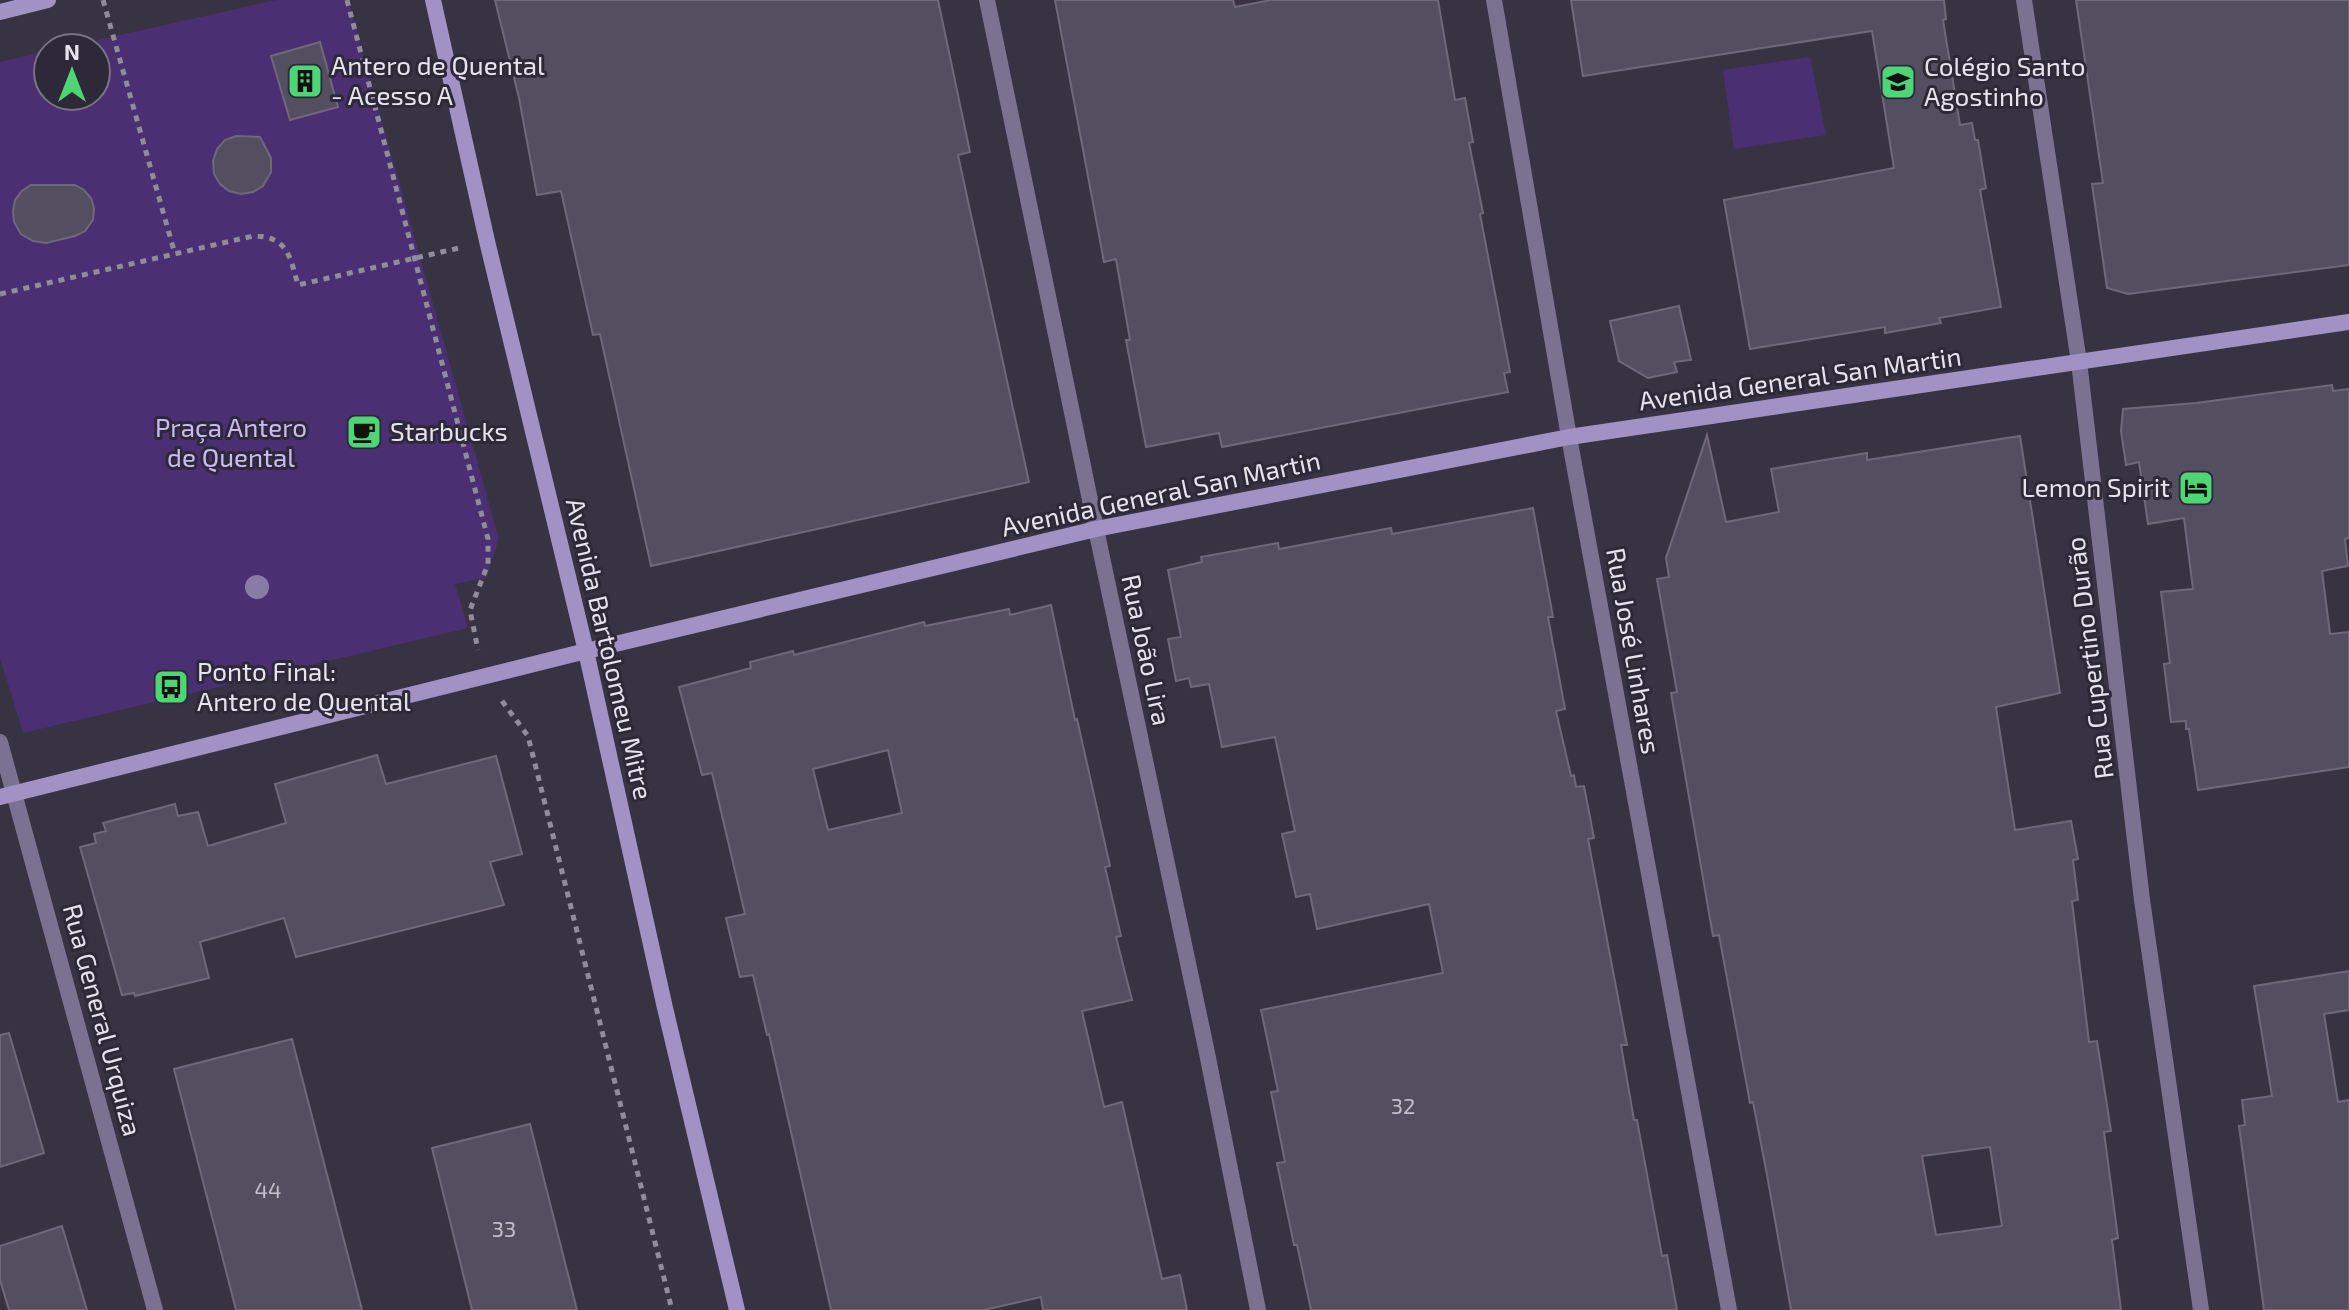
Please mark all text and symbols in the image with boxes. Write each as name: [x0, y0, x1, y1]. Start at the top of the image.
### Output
north arrow: [32, 32, 112, 112]
text: N: [64, 38, 80, 64]
place label: Antero de Quental - Acesso A: [331, 49, 545, 110]
place label: Colégio Santo Agostinho: [1924, 50, 2085, 111]
building icon: Antero de Quental - Acesso A: [286, 62, 324, 100]
school or university icon: Colégio Santo Agostinho: [1879, 63, 1917, 101]
street label: Avenida General San Martin: [1637, 340, 1963, 416]
park label: Praça Antero de Quental: [155, 411, 307, 472]
cafe icon: Starbucks: [345, 413, 383, 451]
place label: Starbucks: [390, 415, 508, 446]
street label: Avenida General San Martin: [998, 444, 1323, 542]
hotel icon: Lemon Spirit: [2177, 469, 2215, 507]
place label: Lemon Spirit: [2021, 471, 2170, 502]
street label: Avenida Bartolomeu Mitre: [561, 495, 660, 802]
street label: Rua Cupertino Durão: [2058, 535, 2119, 781]
street label: Rua José Linhares: [1601, 545, 1668, 756]
street label: Rua João Lira: [1116, 571, 1179, 728]
place label: Ponto Final: Antero de Quental: [197, 655, 411, 716]
bus stop icon: Ponto Final: Antero de Quental: [152, 668, 190, 706]
street label: Rua General Urquiza: [58, 900, 149, 1139]
house number: 32: [1391, 1092, 1415, 1118]
house number: 44: [254, 1176, 282, 1202]
house number: 33: [492, 1215, 516, 1241]

